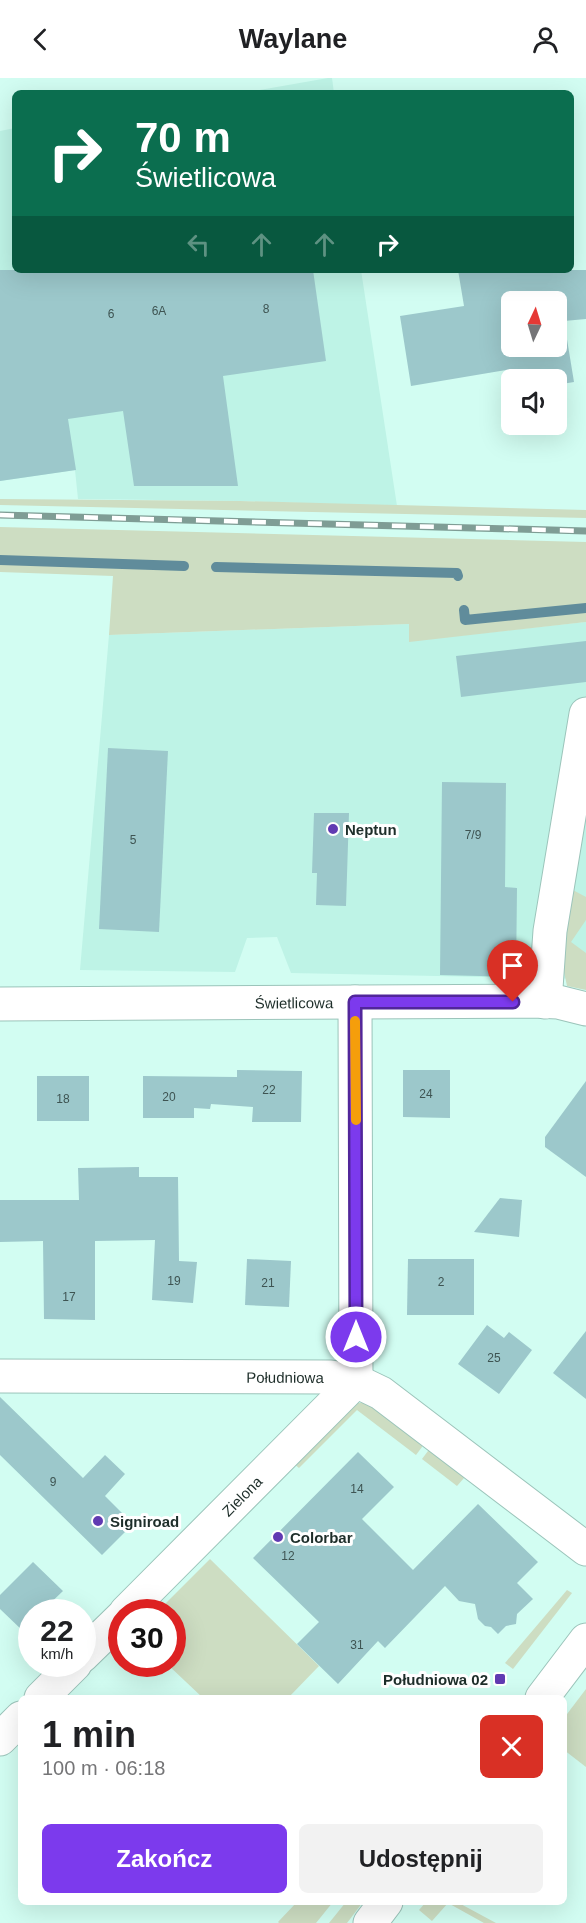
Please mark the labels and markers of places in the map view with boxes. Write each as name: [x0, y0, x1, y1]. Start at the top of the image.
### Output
place label: Neptun: [345, 821, 397, 838]
marker: Neptun: [326, 822, 340, 836]
pin: [487, 940, 538, 1002]
place label: Signiroad: [110, 1513, 179, 1530]
marker: Signiroad: [91, 1514, 105, 1528]
place label: Colorbar: [290, 1529, 353, 1546]
marker: Colorbar: [271, 1530, 285, 1544]
place label: Południowa 02: [383, 1671, 488, 1688]
marker: Południowa 02: [493, 1672, 507, 1686]

